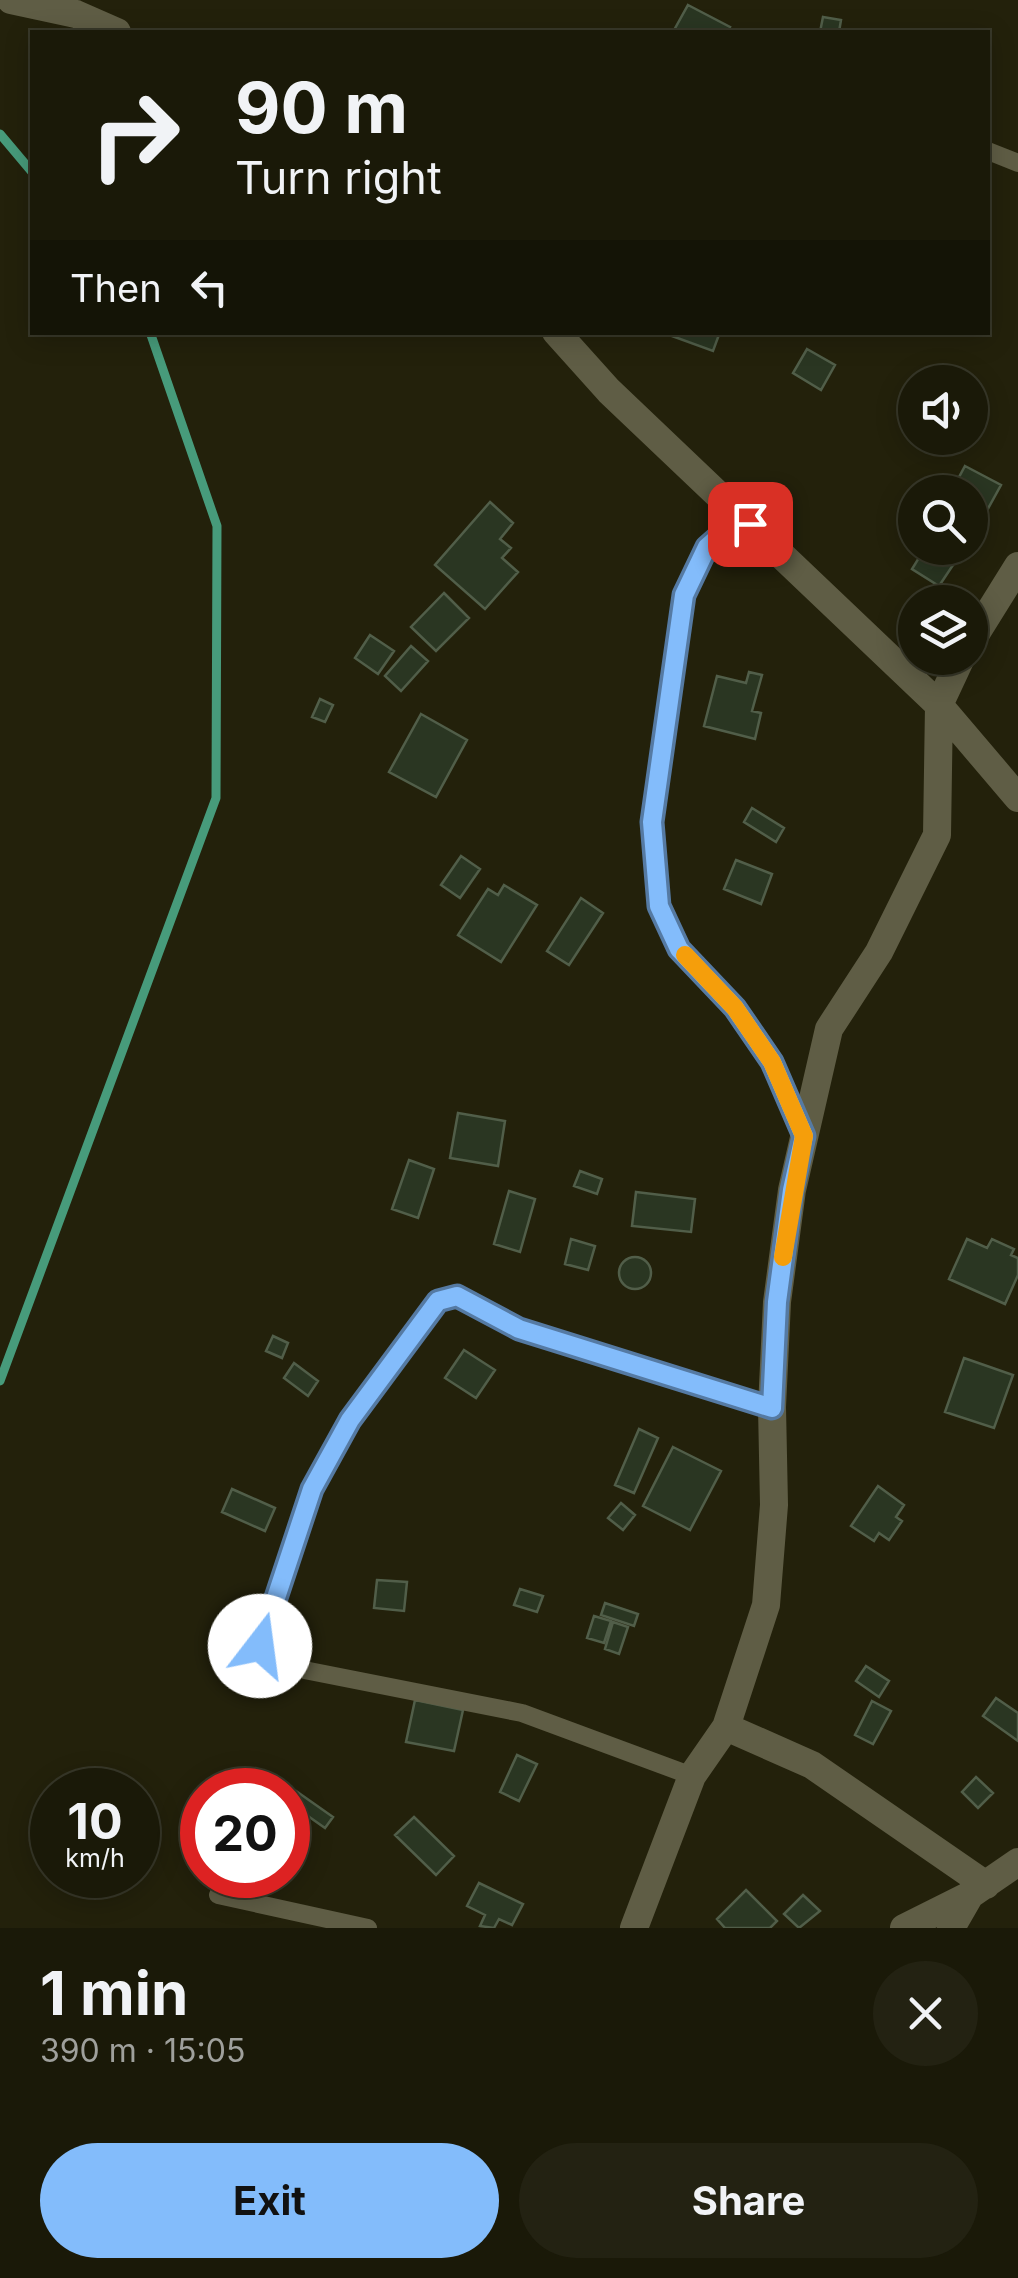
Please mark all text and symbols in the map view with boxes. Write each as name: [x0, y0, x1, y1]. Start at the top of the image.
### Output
text: 90 m: [235, 65, 408, 150]
icon: right: [70, 70, 200, 200]
text: Turn right: [235, 150, 442, 205]
icon: left: [182, 260, 237, 315]
text: Then: [70, 265, 162, 311]
map controls: [898, 365, 988, 675]
button: sound: [898, 365, 988, 455]
button: search: [898, 475, 988, 565]
pin: [708, 482, 793, 567]
icon: arrive: [723, 497, 778, 552]
button: layers: [898, 585, 988, 675]
position arrow: [208, 1594, 312, 1698]
speed limit sign: 20: [180, 1768, 310, 1898]
text: 10: [67, 1791, 123, 1851]
text: km/h: [65, 1843, 125, 1873]
text: 1 min: [40, 1957, 188, 2029]
button: close: [873, 1961, 978, 2066]
text: 390 m · 15:05: [40, 2031, 245, 2070]
button: Exit: [40, 2143, 499, 2258]
button: Share: [519, 2143, 978, 2258]

